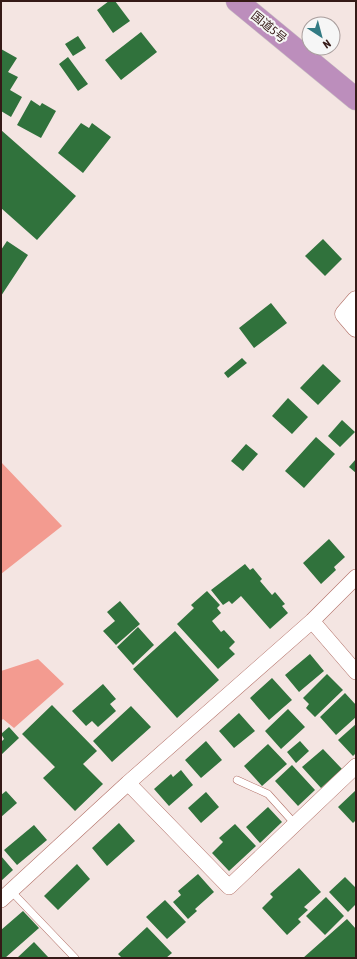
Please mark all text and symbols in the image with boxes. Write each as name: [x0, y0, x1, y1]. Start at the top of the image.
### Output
street label: 国道5号: [248, 8, 290, 46]
north arrow: [301, 16, 341, 56]
text: N: [321, 37, 333, 51]

